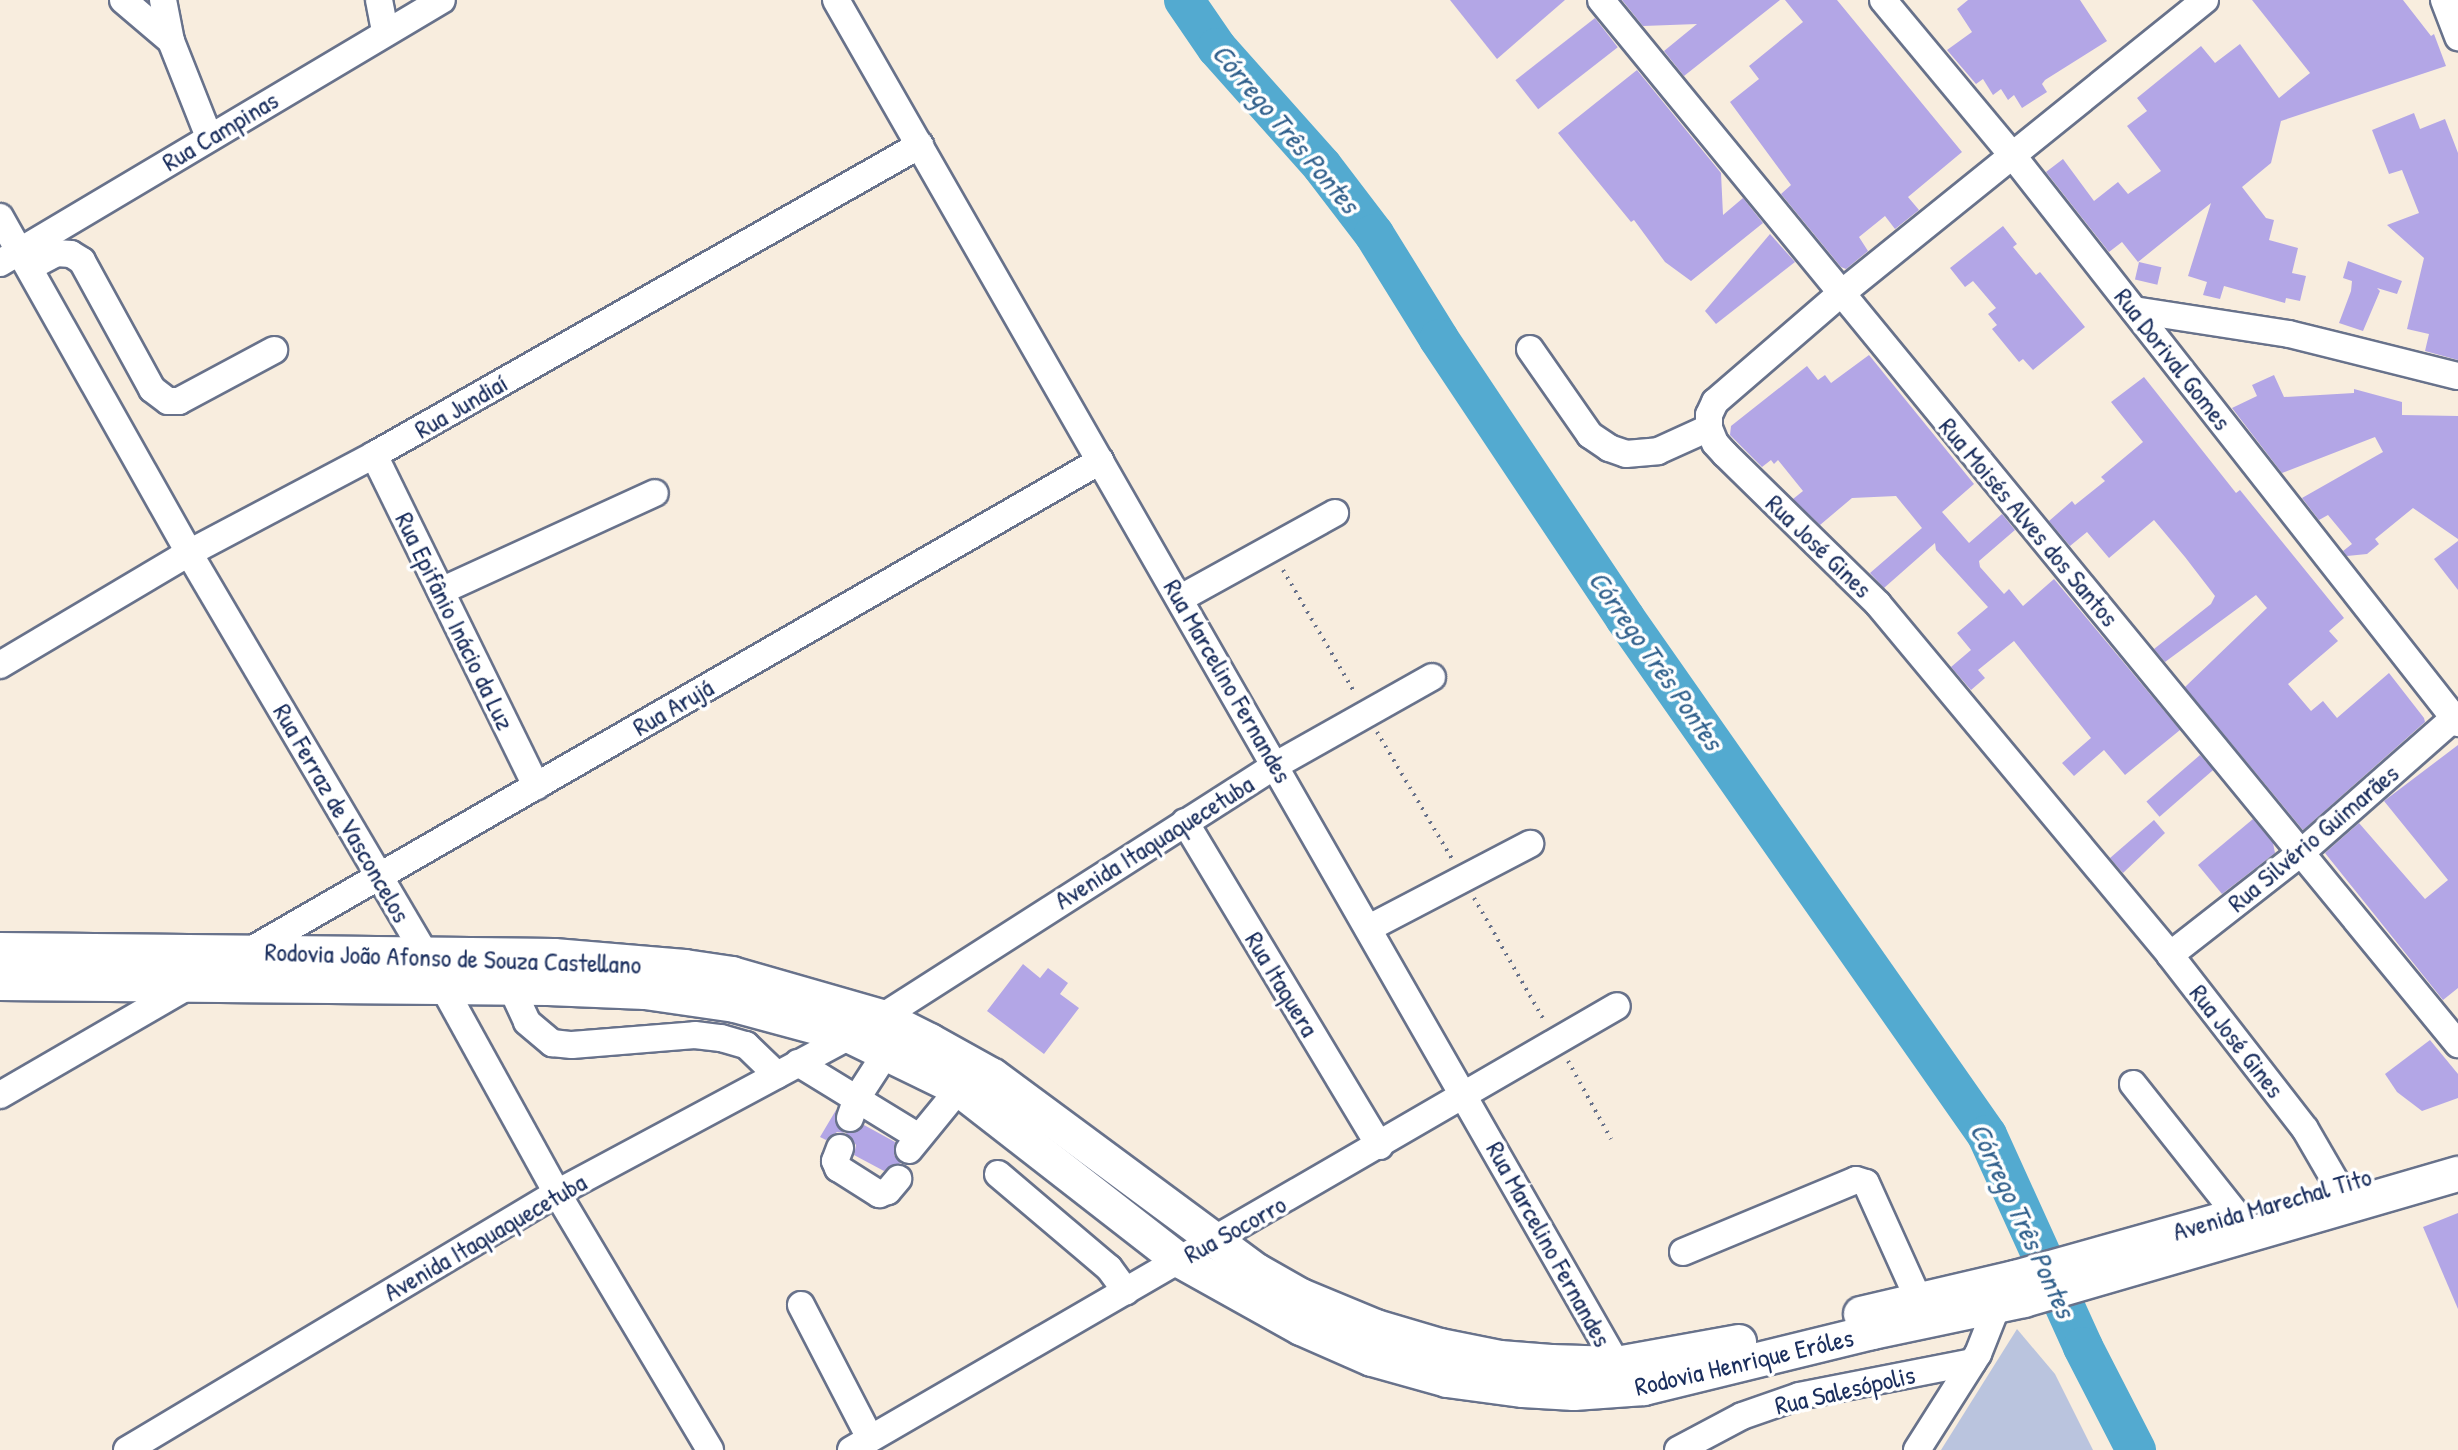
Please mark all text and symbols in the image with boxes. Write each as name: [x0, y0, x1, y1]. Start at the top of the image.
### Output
water label: Córrego Três Pontes: [1205, 36, 1367, 220]
street label: Rua Campinas: [157, 84, 283, 178]
street label: Rua Dorival Gomes: [2108, 282, 2238, 436]
street label: Rua Jundiaí: [409, 367, 513, 445]
street label: Rua Moisés Alves dos Santos: [1933, 411, 2125, 633]
street label: Rua José Gines: [1760, 488, 1878, 604]
street label: Rua Epifânio Inácio da Luz: [389, 507, 521, 735]
water label: Córrego Três Pontes: [1582, 564, 1730, 756]
street label: Rua Marcelino Fernandes: [1157, 574, 1299, 788]
street label: Rua Arujá: [627, 672, 719, 742]
street label: Rua Ferraz de Vasconcelos: [267, 698, 417, 928]
street label: Rua Silvério Guimarães: [2221, 758, 2405, 918]
street label: Avenida Itaquaquecetuba: [1049, 768, 1259, 916]
street label: Rua Itaquera: [1239, 926, 1325, 1042]
street label: Rodovia João Afonso de Souza Castellano: [264, 936, 642, 980]
street label: Rua José Gines: [2183, 978, 2291, 1104]
water label: Córrego Três Pontes: [1963, 1117, 2083, 1323]
street label: Rua Marcelino Fernandes: [1480, 1136, 1618, 1352]
street label: Avenida Marechal Tito: [2169, 1161, 2375, 1247]
street label: Avenida Itaquaquecetuba: [378, 1166, 592, 1308]
street label: Rua Socorro: [1179, 1188, 1291, 1270]
street label: Rodovia Henrique Eróles: [1632, 1322, 1856, 1402]
street label: Rua Salesópolis: [1772, 1359, 1918, 1421]

